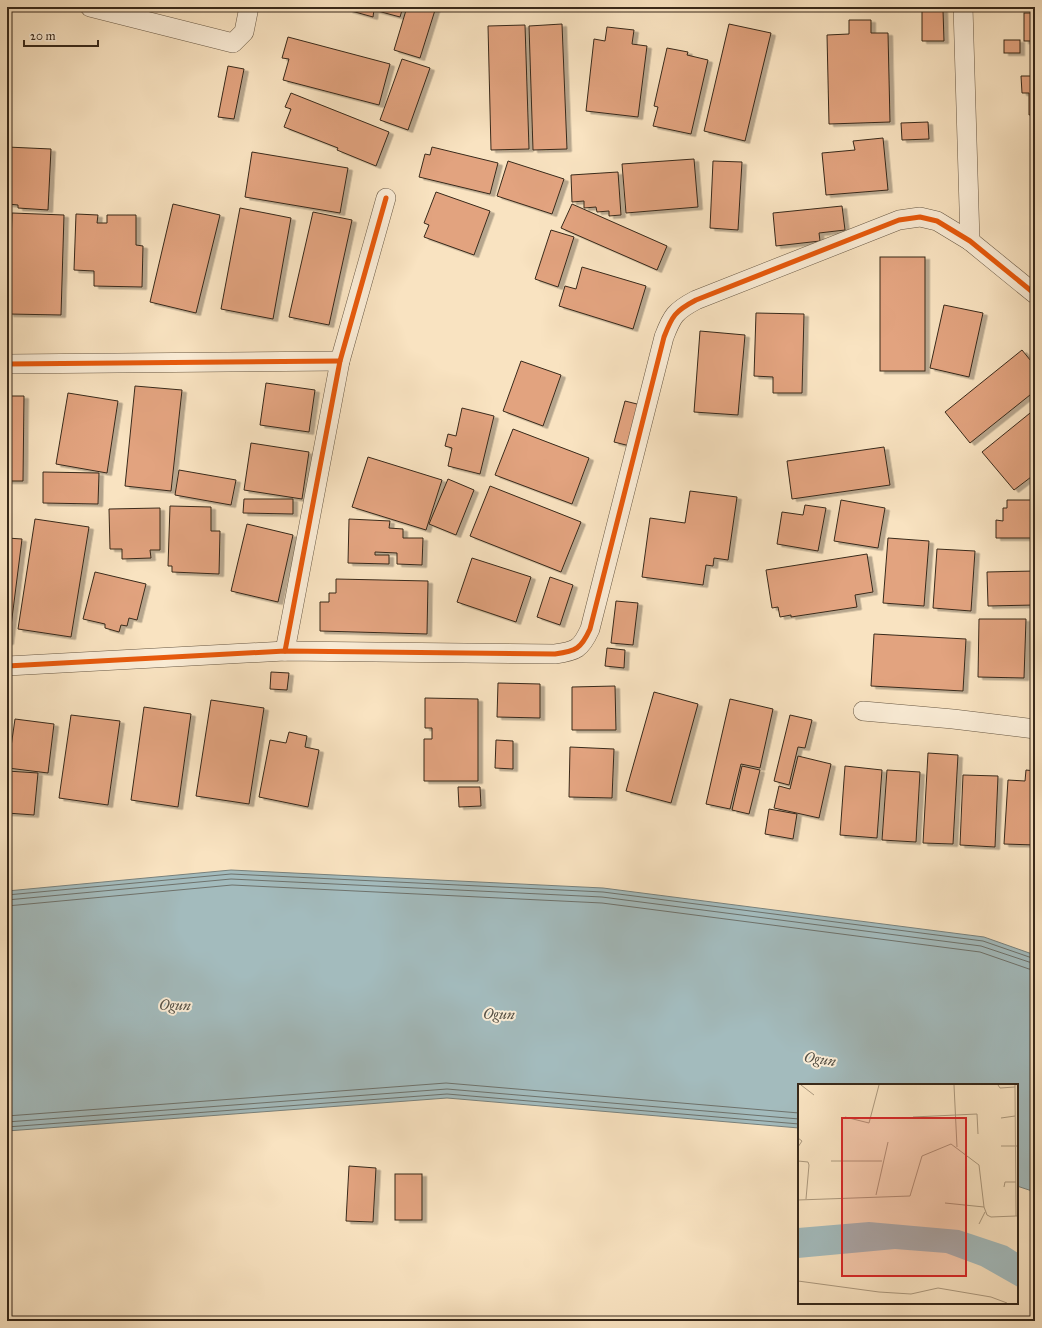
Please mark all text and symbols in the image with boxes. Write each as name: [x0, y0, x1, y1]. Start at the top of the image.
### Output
scale bar: [24, 22, 98, 48]
text: 20 m: [30, 29, 56, 43]
water label: Ogun: [159, 995, 191, 1015]
water label: Ogun: [483, 1004, 515, 1024]
water label: Ogun: [803, 1048, 837, 1070]
inset map: [798, 1084, 1018, 1304]

